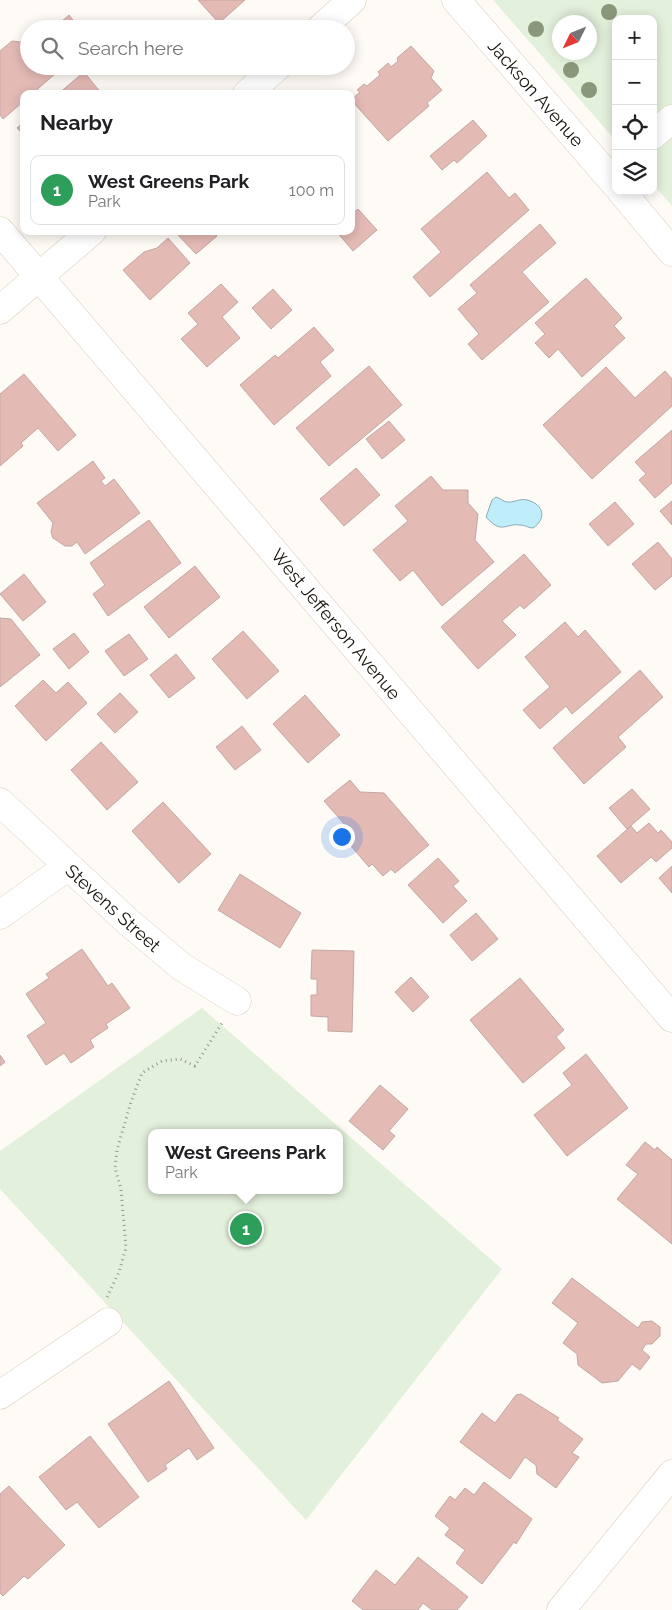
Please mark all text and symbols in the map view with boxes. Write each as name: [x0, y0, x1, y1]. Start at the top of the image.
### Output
north arrow: [552, 15, 597, 60]
map controls: [612, 15, 657, 195]
button: +: [612, 15, 657, 60]
search box: [20, 20, 355, 75]
icon: search: [38, 34, 66, 62]
street label: Jackson Avenue: [484, 35, 588, 151]
text: Search here: [78, 37, 184, 59]
button: −: [612, 60, 657, 105]
button: locate: [612, 105, 657, 150]
text: Nearby: [40, 110, 113, 135]
button: layers: [612, 150, 657, 195]
text: West Greens Park: [88, 170, 249, 192]
text: 1: [53, 181, 61, 200]
text: 100 m: [289, 181, 334, 200]
text: Park: [88, 192, 121, 211]
street label: West Jefferson Avenue: [267, 544, 405, 704]
your location: [329, 824, 355, 850]
street label: Stevens Street: [61, 860, 165, 956]
popup: [148, 1129, 343, 1194]
text: West Greens Park: [165, 1141, 326, 1163]
text: Park: [165, 1163, 198, 1182]
pin: 1: [230, 1210, 262, 1248]

